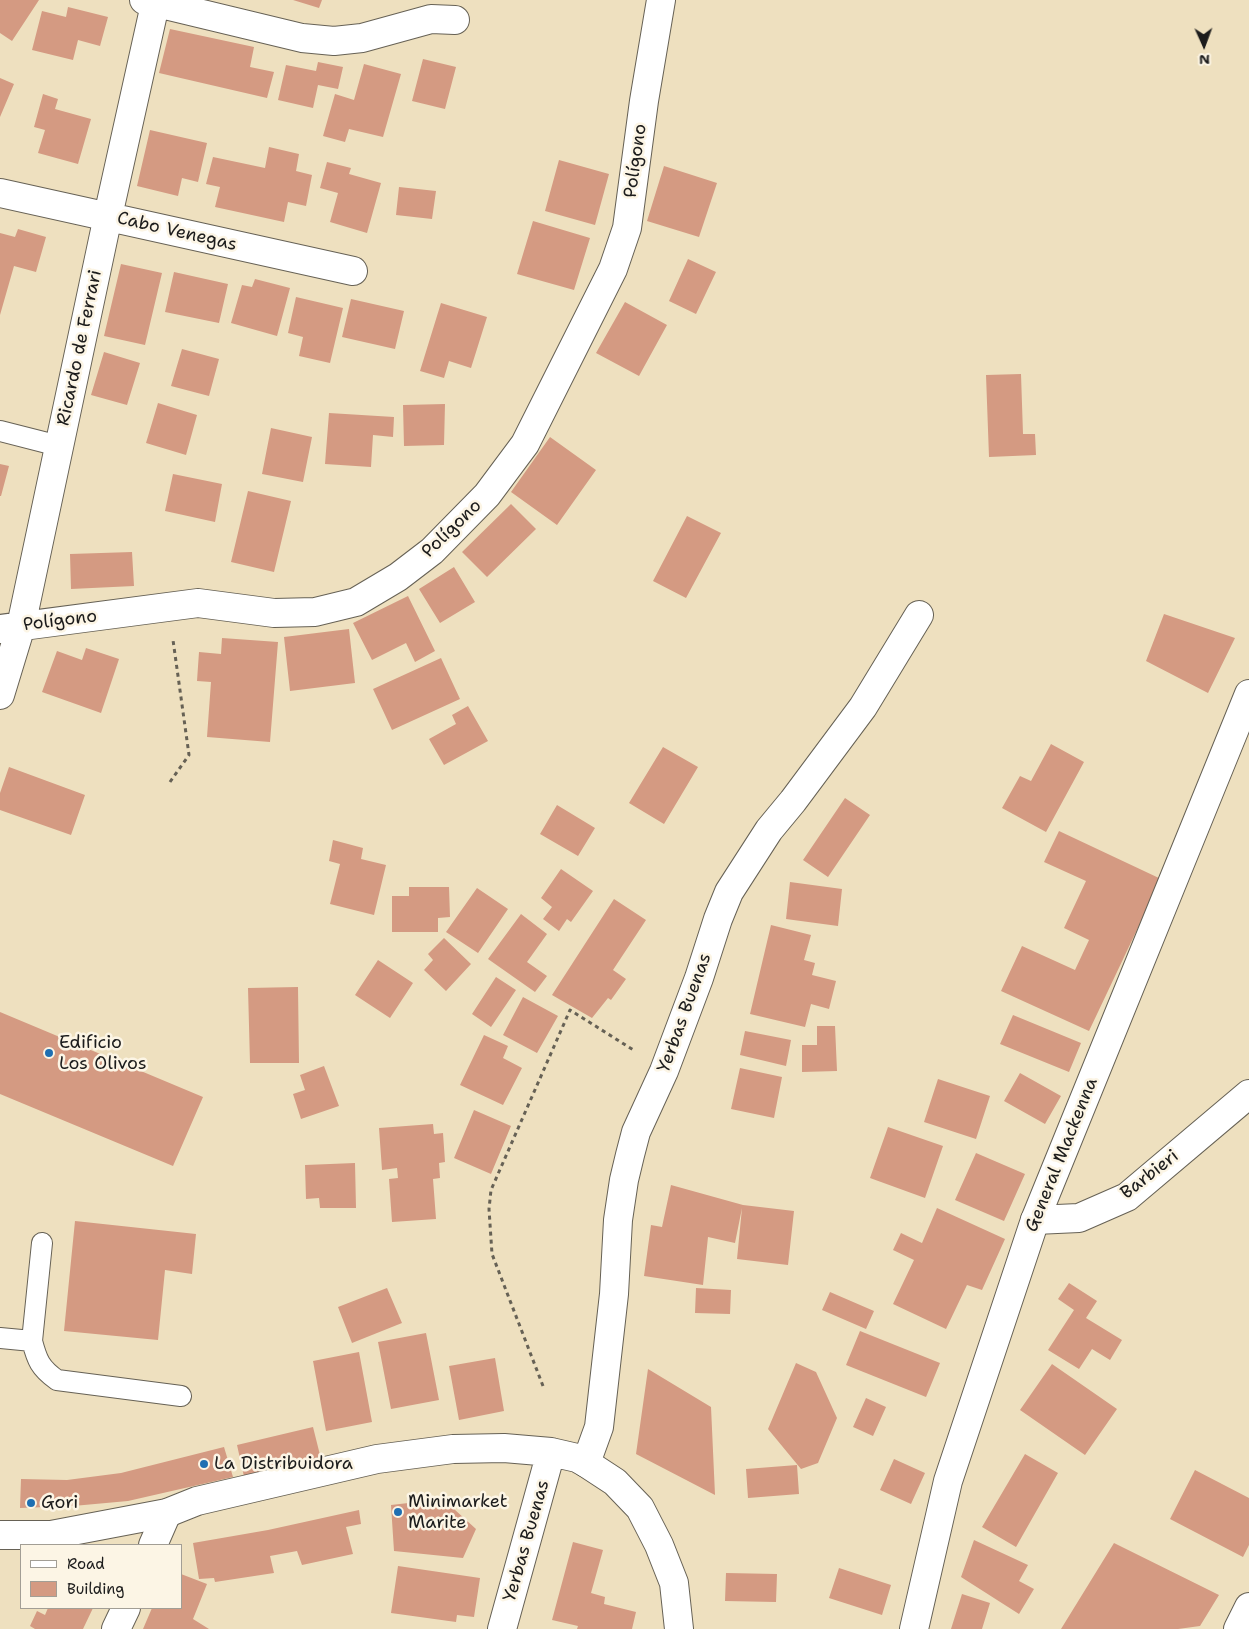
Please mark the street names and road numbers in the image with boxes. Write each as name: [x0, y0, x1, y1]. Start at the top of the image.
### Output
street label: Polígono: [620, 123, 652, 199]
street label: Cabo Venegas: [115, 208, 239, 256]
street label: Ricardo de Ferrari: [53, 268, 107, 428]
street label: Polígono: [418, 495, 486, 563]
street label: Polígono: [22, 606, 98, 636]
street label: Yerbas Buenas: [653, 950, 717, 1076]
street label: General Mackenna: [1021, 1075, 1103, 1235]
street label: Barbieri: [1117, 1146, 1183, 1204]
street label: Yerbas Buenas: [499, 1478, 555, 1604]

